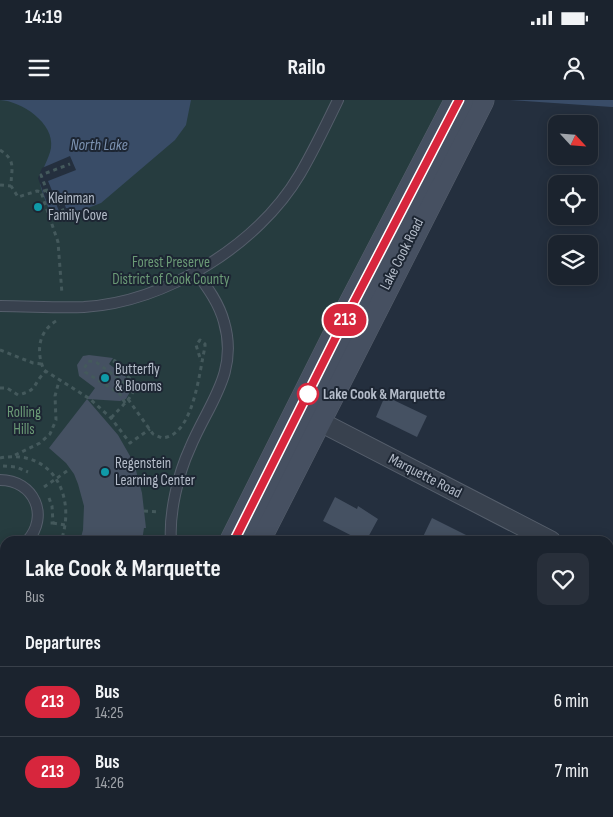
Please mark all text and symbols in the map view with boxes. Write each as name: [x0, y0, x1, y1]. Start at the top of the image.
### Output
text: 14:19: [25, 6, 62, 29]
icon: menu: [25, 54, 53, 82]
text: Railo: [287, 54, 326, 81]
icon: person: [560, 54, 588, 82]
north arrow: [548, 115, 598, 165]
map controls: [548, 115, 598, 285]
water label: North Lake: [70, 136, 128, 155]
button: locate: [548, 175, 598, 225]
place label: Kleinman Family Cove: [48, 189, 108, 225]
marker: Kleinman Family Cove: [32, 201, 44, 213]
street label: Lake Cook Road: [376, 215, 428, 293]
button: layers: [548, 235, 598, 285]
park label: Forest Preserve District of Cook County: [112, 253, 230, 289]
line badge: 213: [316, 304, 374, 336]
text: 213: [333, 309, 357, 330]
place label: Butterfly & Blooms: [115, 360, 162, 396]
marker: Butterfly & Blooms: [99, 372, 111, 384]
marker: Lake Cook & Marquette: [297, 383, 319, 405]
place label: Lake Cook & Marquette: [323, 385, 445, 404]
park label: Rolling Hills: [7, 403, 41, 439]
street label: Marquette Road: [385, 449, 465, 503]
place label: Regenstein Learning Center: [115, 454, 196, 490]
marker: Regenstein Learning Center: [99, 466, 111, 478]
button: heart: [537, 553, 589, 605]
text: Lake Cook & Marquette: [25, 554, 221, 583]
text: Bus: [25, 588, 45, 607]
text: Departures: [25, 632, 101, 655]
text: Bus: [95, 681, 120, 704]
text: 6 min: [554, 690, 589, 713]
text: 213: [41, 691, 64, 712]
text: 14:25: [95, 704, 123, 723]
text: Bus: [95, 751, 120, 774]
text: 7 min: [555, 760, 589, 783]
text: 213: [41, 761, 64, 782]
text: 14:26: [95, 774, 124, 793]

